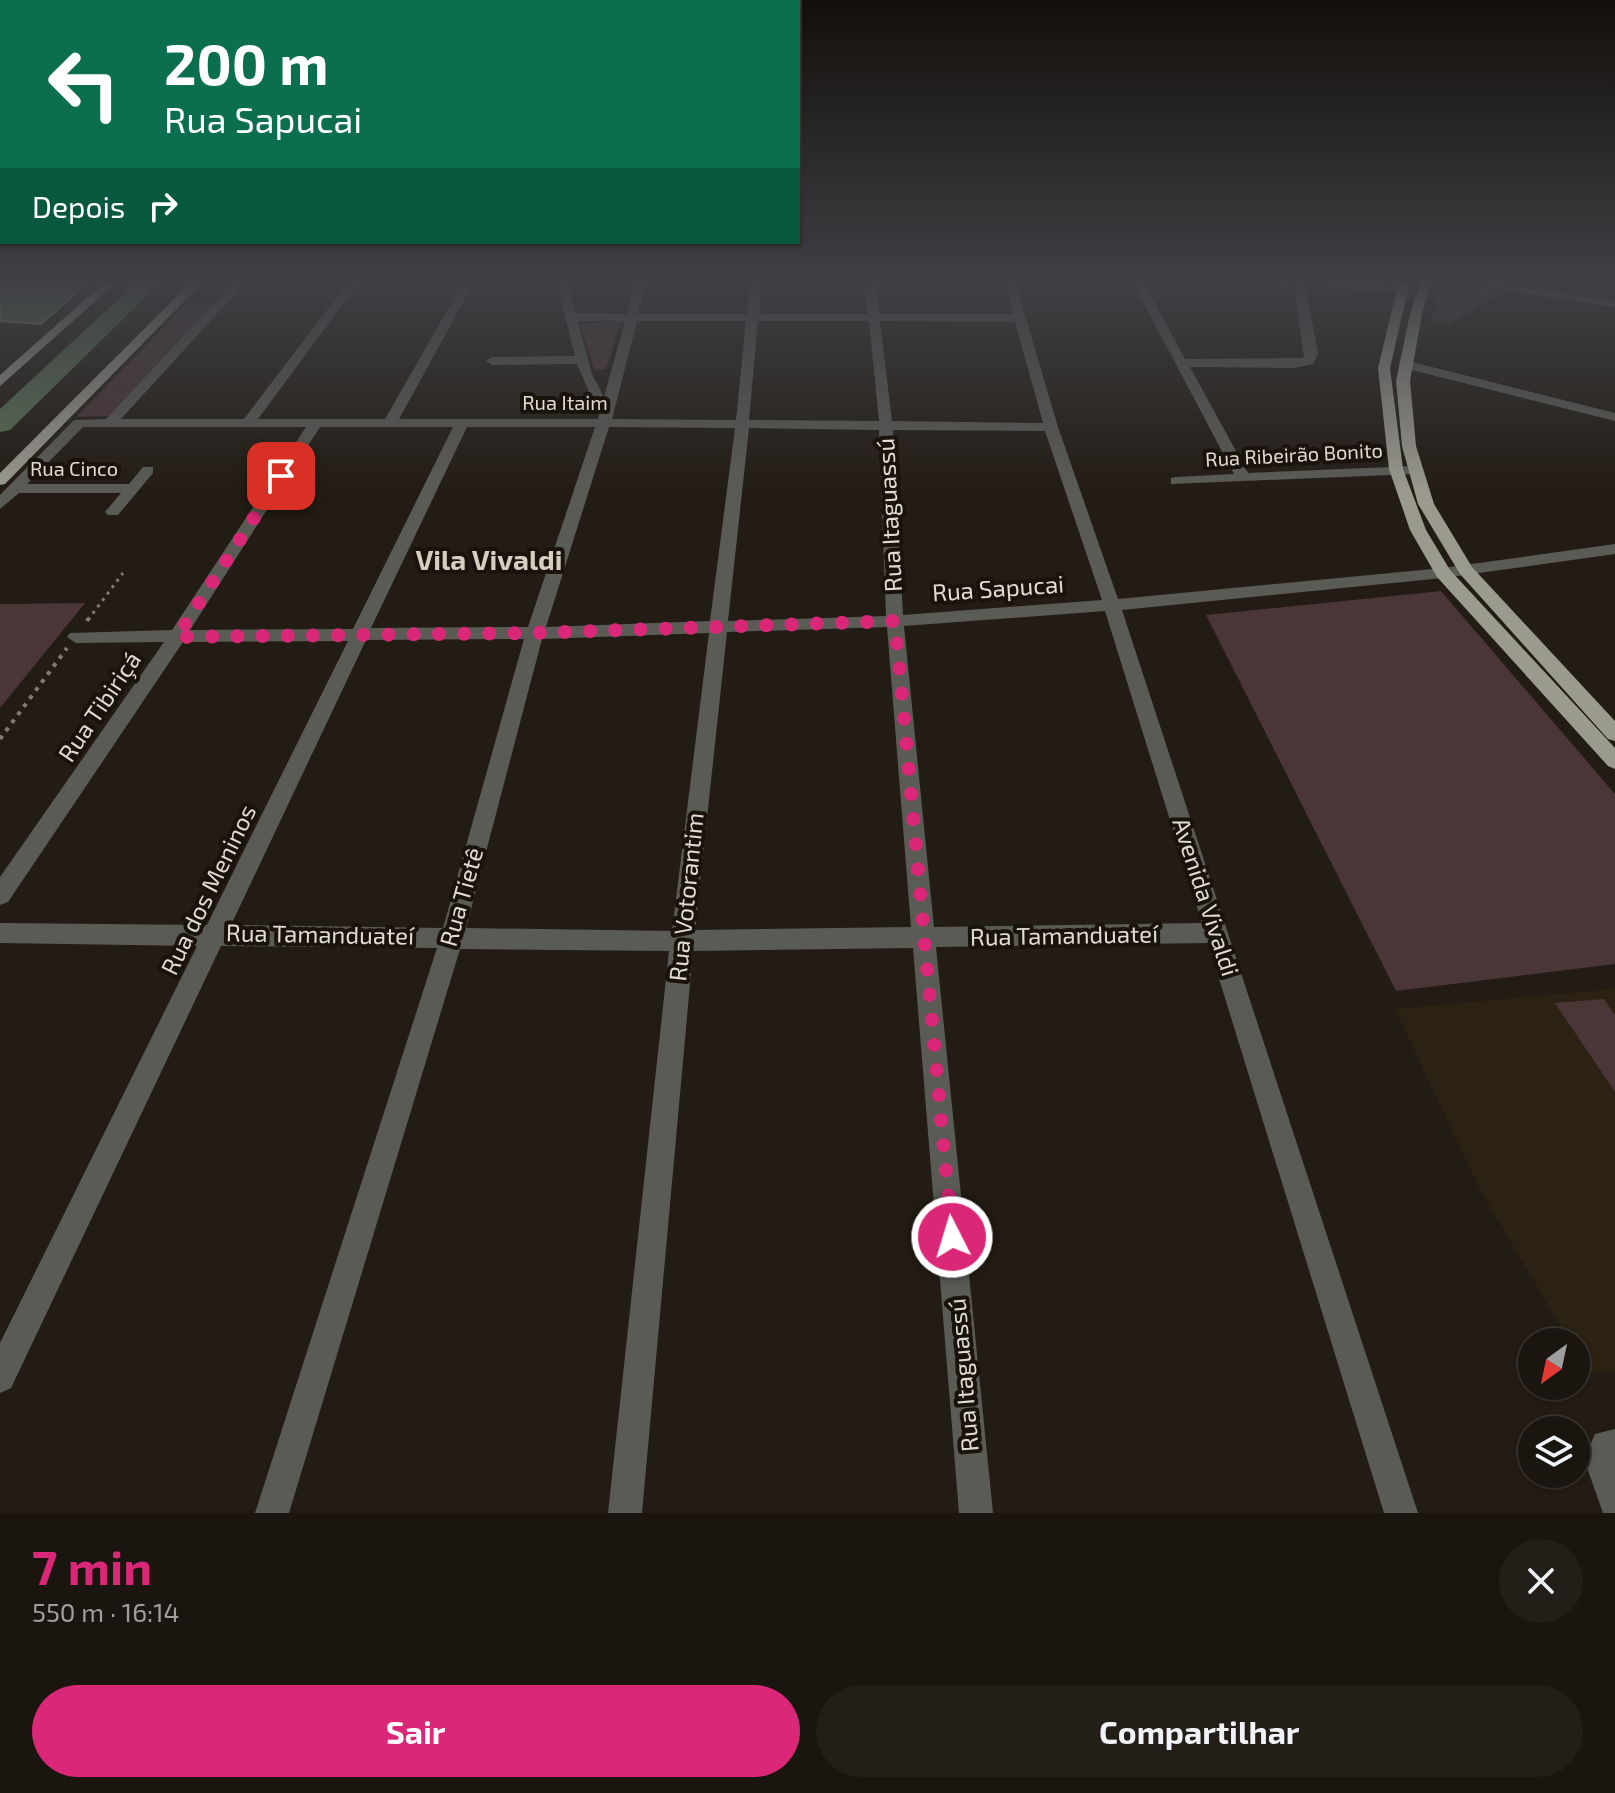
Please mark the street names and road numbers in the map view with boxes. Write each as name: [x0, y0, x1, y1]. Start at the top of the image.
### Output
street label: Rua Itaim: [522, 390, 608, 414]
street label: Rua Itaguassú: [870, 437, 907, 593]
street label: Rua Ribeirão Bonito: [1205, 437, 1383, 471]
street label: Rua Cinco: [30, 456, 118, 480]
street label: Rua Sapucai: [931, 568, 1065, 607]
street label: Rua Tibiriçá: [51, 646, 147, 767]
street label: Rua dos Meninos: [154, 800, 261, 979]
street label: Rua Votorantim: [662, 811, 709, 983]
street label: Avenida Vivaldi: [1167, 814, 1246, 979]
street label: Rua Tietê: [433, 844, 488, 949]
street label: Rua Tamanduateí: [226, 917, 415, 950]
street label: Rua Tamanduateí: [970, 918, 1159, 951]
street label: Rua Itaguassú: [941, 1297, 984, 1453]

